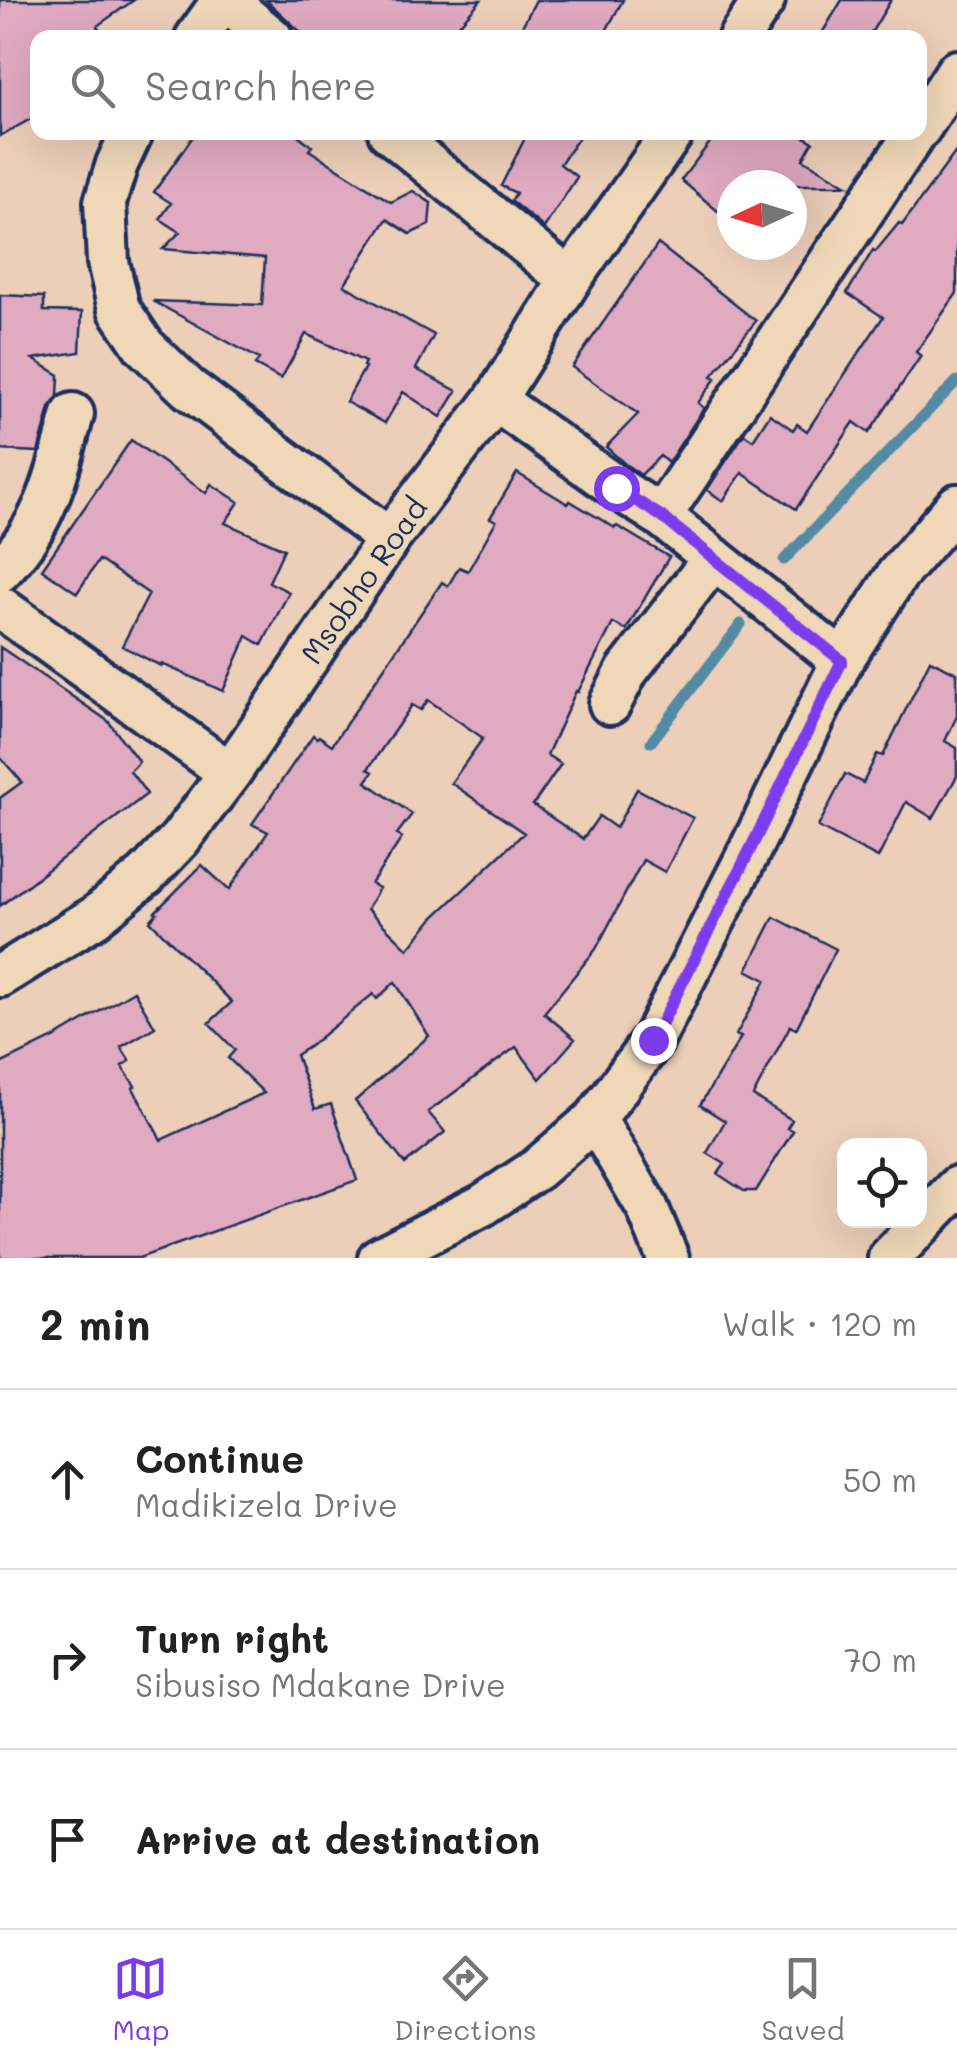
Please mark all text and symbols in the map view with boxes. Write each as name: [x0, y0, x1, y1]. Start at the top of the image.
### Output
search box: [30, 30, 927, 140]
icon: search: [65, 58, 120, 113]
text: Search here: [145, 60, 376, 110]
north arrow: [717, 170, 807, 260]
route start: [594, 466, 640, 512]
street label: Msobho Road: [291, 489, 435, 671]
route end: [631, 1018, 677, 1064]
map controls: [837, 1138, 927, 1228]
button: locate: [837, 1138, 927, 1228]
text: 2 min: [40, 1296, 150, 1351]
text: Walk · 120 m: [722, 1302, 917, 1344]
text: Continue: [135, 1433, 304, 1483]
icon: ahead: [40, 1452, 95, 1507]
text: 50 m: [843, 1458, 917, 1500]
text: Madikizela Drive: [135, 1483, 398, 1525]
text: Turn right: [135, 1613, 329, 1663]
icon: right: [40, 1632, 95, 1687]
text: 70 m: [844, 1638, 917, 1680]
text: Sibusiso Mdakane Drive: [135, 1663, 506, 1705]
icon: arrive: [40, 1812, 95, 1867]
text: Arrive at destination: [135, 1814, 540, 1864]
tab: Map: [112, 1951, 169, 2047]
tab: Directions: [394, 1951, 537, 2047]
tab: Saved: [761, 1951, 845, 2047]

